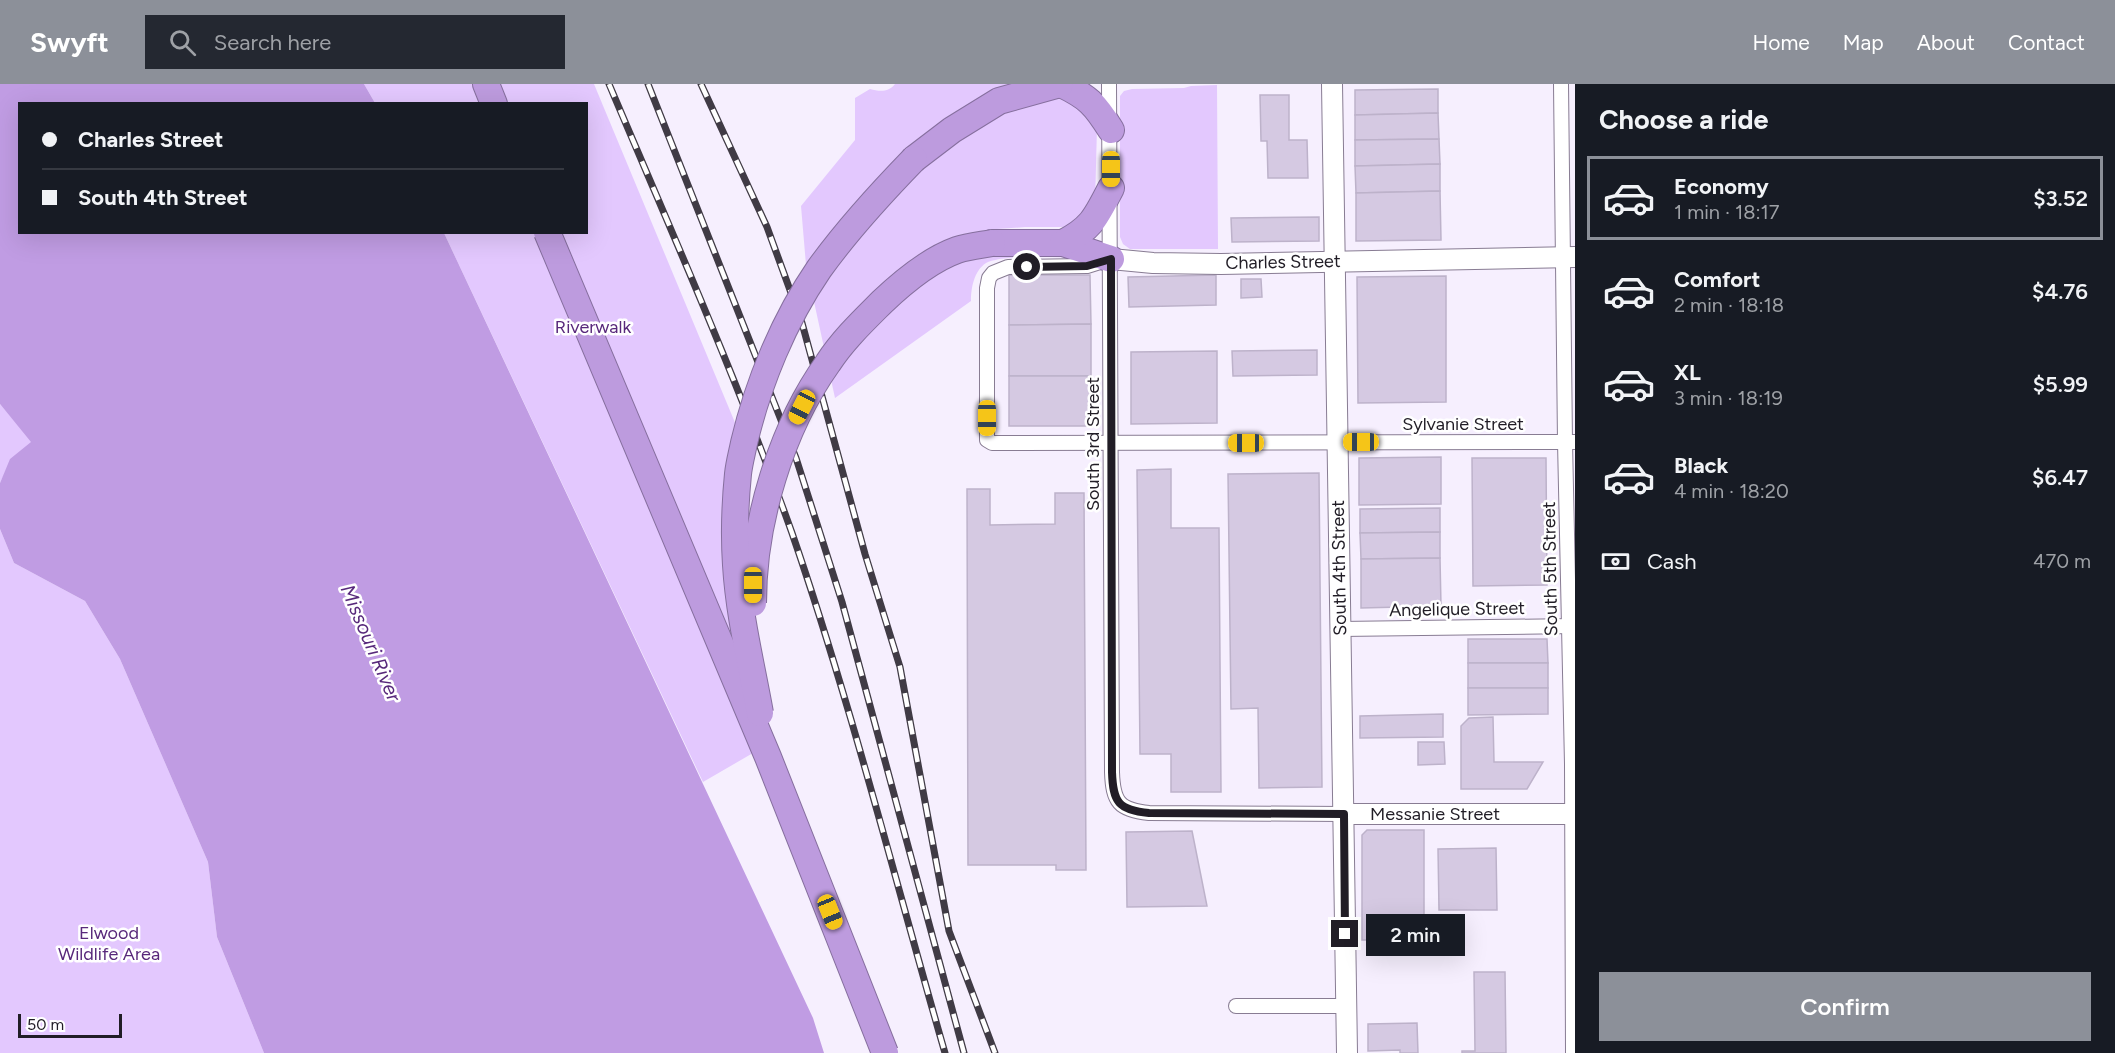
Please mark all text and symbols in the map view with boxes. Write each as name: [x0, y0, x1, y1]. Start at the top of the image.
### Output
search box: [145, 15, 565, 69]
text: Swyft: [30, 25, 109, 59]
icon: search: [166, 26, 199, 59]
text: Search here: [214, 29, 331, 56]
text: Home: [1753, 30, 1810, 55]
text: Map: [1843, 30, 1884, 55]
text: About: [1917, 30, 1975, 55]
text: Contact: [2008, 30, 2085, 55]
text: Choose a ride: [1599, 103, 1768, 136]
text: Charles Street: [78, 126, 223, 153]
car: [1102, 151, 1120, 187]
icon: car: [1602, 171, 1656, 225]
text: Economy: [1674, 173, 1769, 200]
text: South 4th Street: [78, 184, 248, 211]
text: $3.52: [2033, 185, 2088, 212]
text: 1 min · 18:17: [1674, 200, 1780, 224]
street label: Charles Street: [1225, 250, 1341, 274]
route start: [1013, 253, 1040, 280]
icon: car: [1602, 264, 1656, 318]
text: Comfort: [1674, 266, 1760, 293]
text: $4.76: [2032, 278, 2088, 305]
text: 2 min · 18:18: [1674, 293, 1784, 317]
park label: Riverwalk: [555, 316, 631, 338]
icon: car: [1602, 357, 1656, 411]
text: XL: [1674, 359, 1701, 386]
text: $5.99: [2033, 371, 2088, 398]
street label: South 3rd Street: [1082, 377, 1104, 511]
text: 3 min · 18:19: [1674, 386, 1783, 410]
car: [786, 387, 818, 427]
car: [978, 400, 996, 436]
street label: Sylvanie Street: [1402, 413, 1524, 435]
car: [1343, 433, 1379, 451]
car: [1228, 434, 1264, 452]
icon: car: [1602, 450, 1656, 504]
text: Black: [1674, 452, 1728, 479]
text: $6.47: [2032, 464, 2088, 491]
text: 4 min · 18:20: [1674, 479, 1789, 503]
street label: South 4th Street: [1327, 500, 1351, 636]
street label: South 5th Street: [1538, 501, 1562, 637]
icon: cash: [1599, 545, 1632, 578]
text: Cash: [1647, 548, 1697, 575]
text: 470 m: [2033, 549, 2091, 573]
car: [744, 567, 762, 603]
water label: Missouri River: [336, 581, 407, 706]
street label: Angelique Street: [1389, 597, 1525, 621]
street label: Messanie Street: [1370, 803, 1500, 825]
car: [815, 892, 845, 932]
callout: 2 min: [1366, 913, 1465, 955]
route end: [1331, 920, 1358, 947]
park label: Elwood Wildlife Area: [58, 922, 160, 965]
text: 2 min: [1391, 923, 1440, 947]
button: Confirm: [1599, 972, 2091, 1041]
scale bar: [18, 1011, 122, 1038]
text: 50 m: [27, 1015, 64, 1034]

